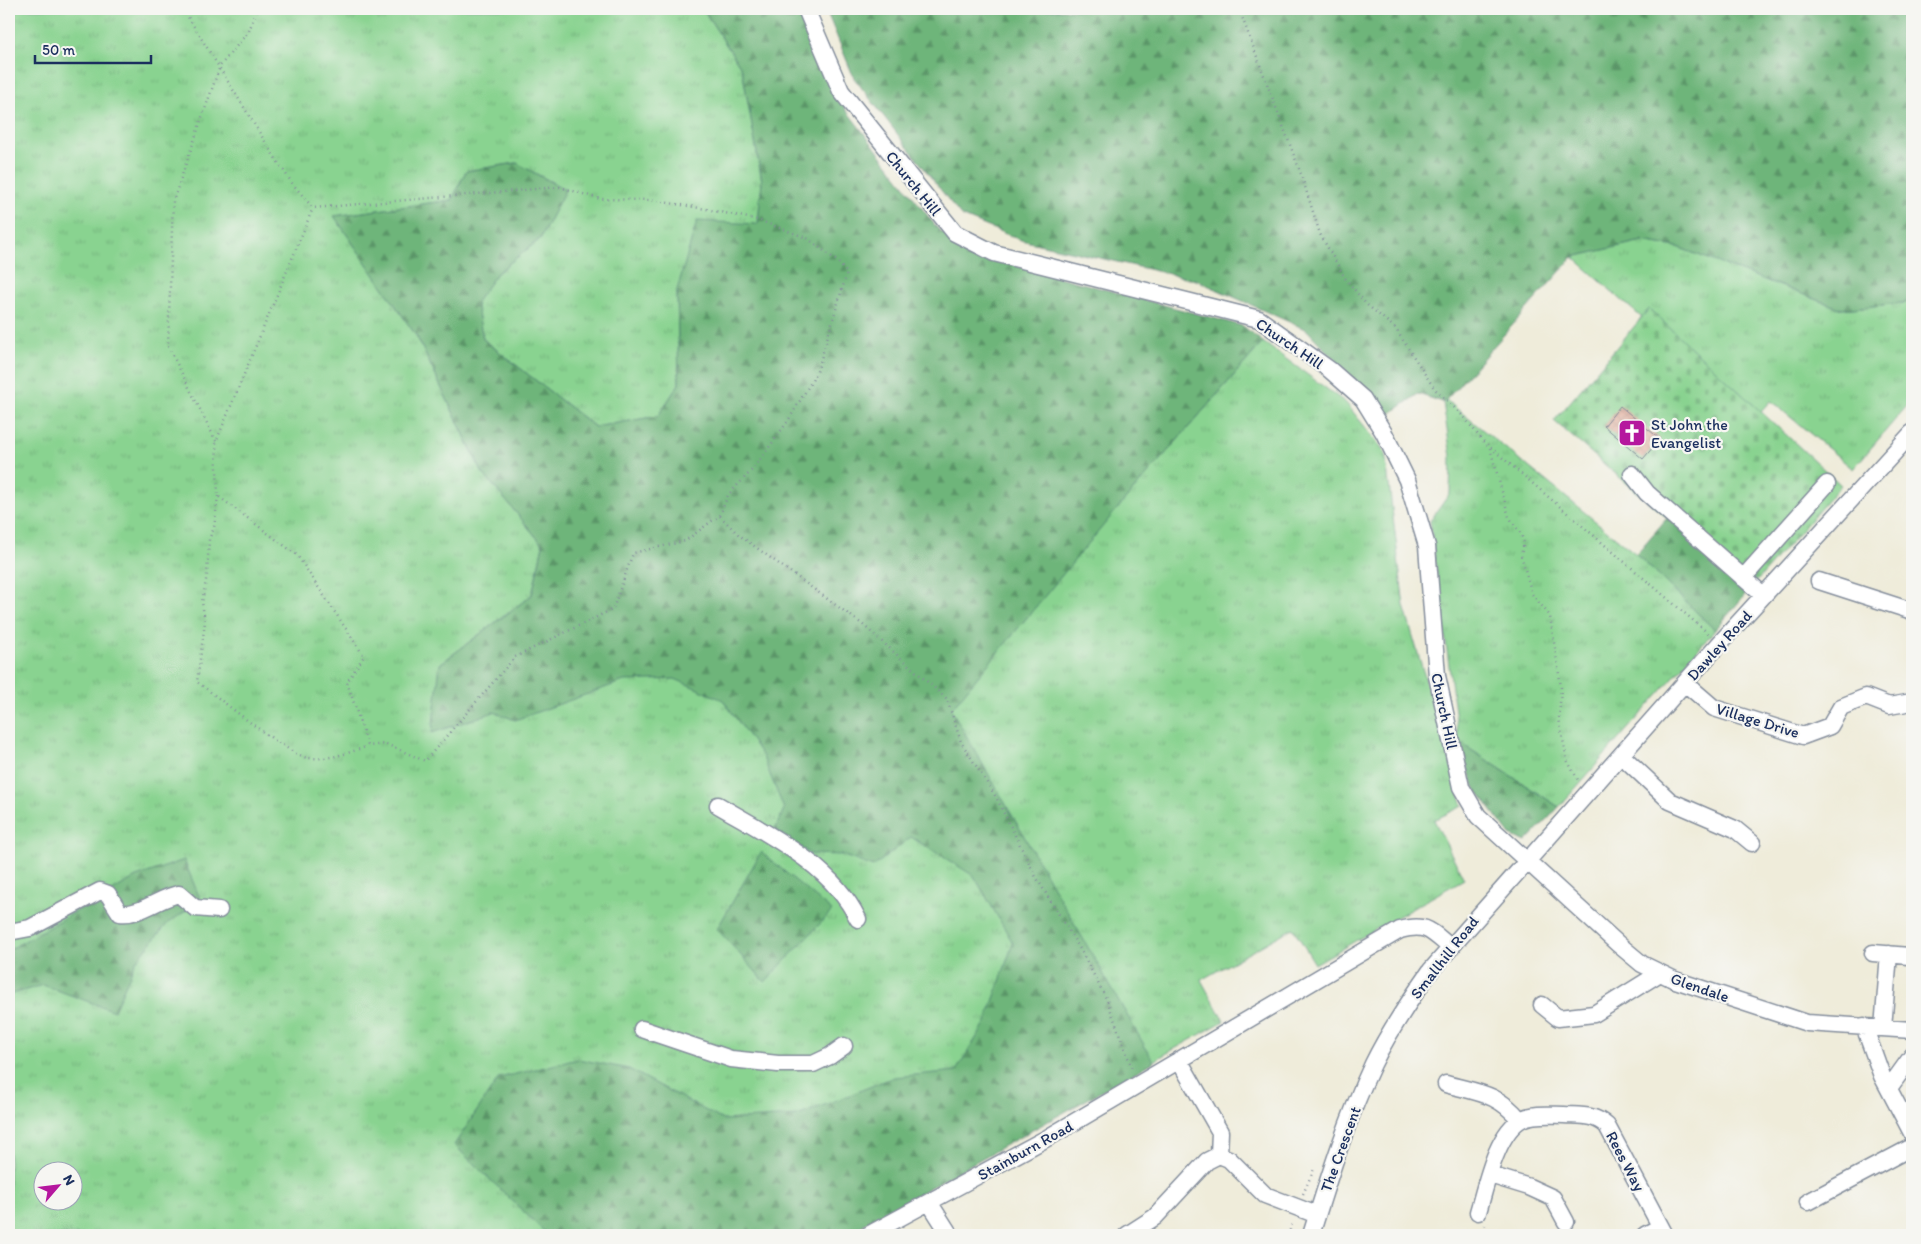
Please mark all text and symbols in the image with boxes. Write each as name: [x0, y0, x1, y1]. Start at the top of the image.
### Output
scale bar: [35, 32, 151, 64]
text: 50 m: [42, 41, 75, 59]
street label: Church Hill: [882, 147, 946, 220]
street label: Church Hill: [1252, 314, 1328, 373]
place label: St John the Evangelist: [1651, 415, 1728, 452]
church icon: St John the Evangelist: [1617, 418, 1647, 448]
street label: Dawley Road: [1683, 606, 1756, 684]
street label: Church Hill: [1427, 671, 1462, 752]
street label: Village Drive: [1714, 699, 1802, 742]
street label: Smallhill Road: [1406, 912, 1483, 1003]
street label: Glendale: [1668, 969, 1732, 1006]
street label: The Crescent: [1316, 1104, 1365, 1195]
street label: Stainburn Road: [974, 1116, 1076, 1184]
street label: Rees Way: [1602, 1128, 1649, 1195]
north arrow: [32, 1162, 82, 1212]
text: N: [59, 1172, 79, 1188]

